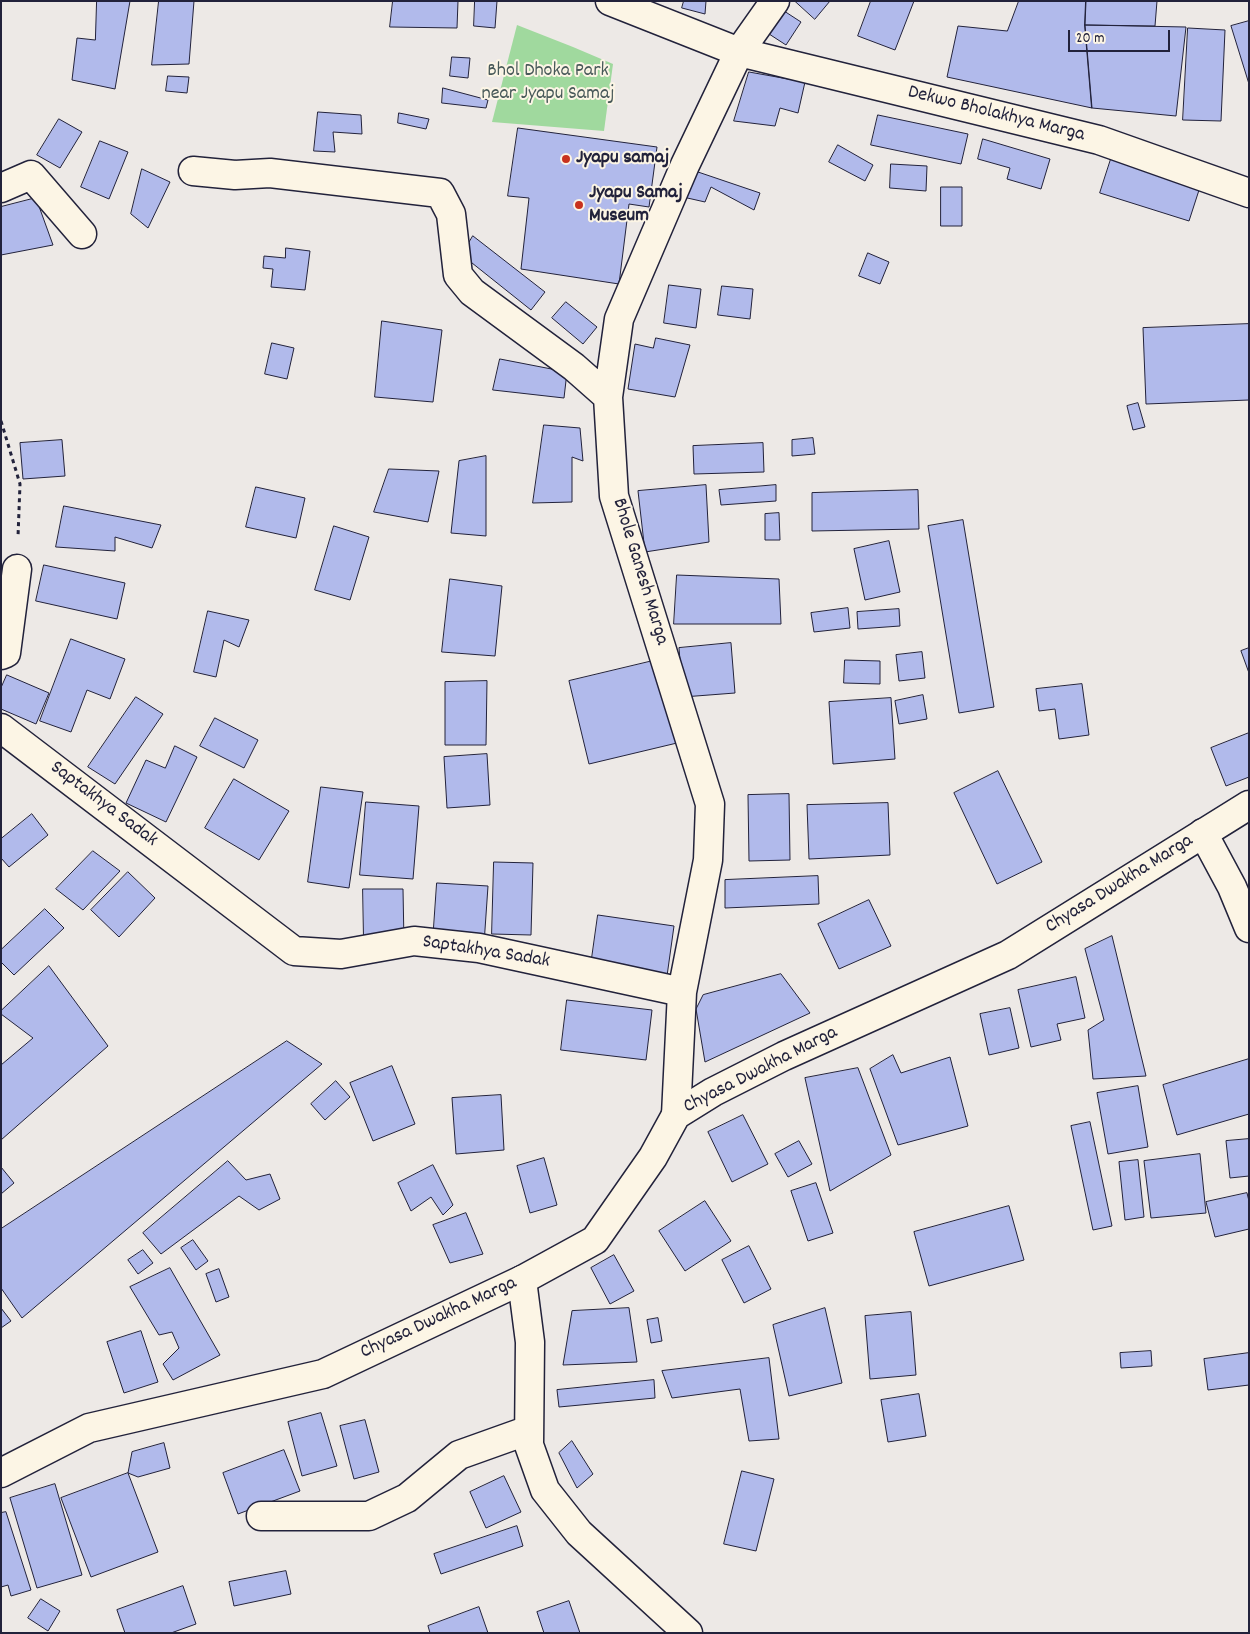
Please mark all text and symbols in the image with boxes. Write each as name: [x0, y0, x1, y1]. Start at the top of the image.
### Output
scale bar: [1070, 20, 1172, 52]
text: 20 m: [1076, 28, 1104, 50]
park label: Bhol Dhoka Park near Jyapu Samaj: [481, 60, 615, 107]
street label: Dekwo Bholakhya Marga: [905, 81, 1087, 149]
place label: Jyapu samaj: [576, 147, 669, 171]
marker: Jyapu samaj: [560, 153, 572, 165]
place label: Jyapu Samaj Museum: [589, 182, 683, 229]
marker: Jyapu Samaj Museum: [573, 199, 585, 211]
street label: Bhole Ganesh Marga: [605, 496, 673, 648]
street label: Saptakhya Sadak: [44, 757, 162, 853]
street label: Chyasa Dwakha Marga: [1042, 830, 1198, 940]
street label: Saptakhya Sadak: [421, 931, 551, 975]
street label: Chyasa Dwakha Marga: [680, 1022, 842, 1120]
street label: Chyasa Dwakha Marga: [357, 1272, 521, 1366]

